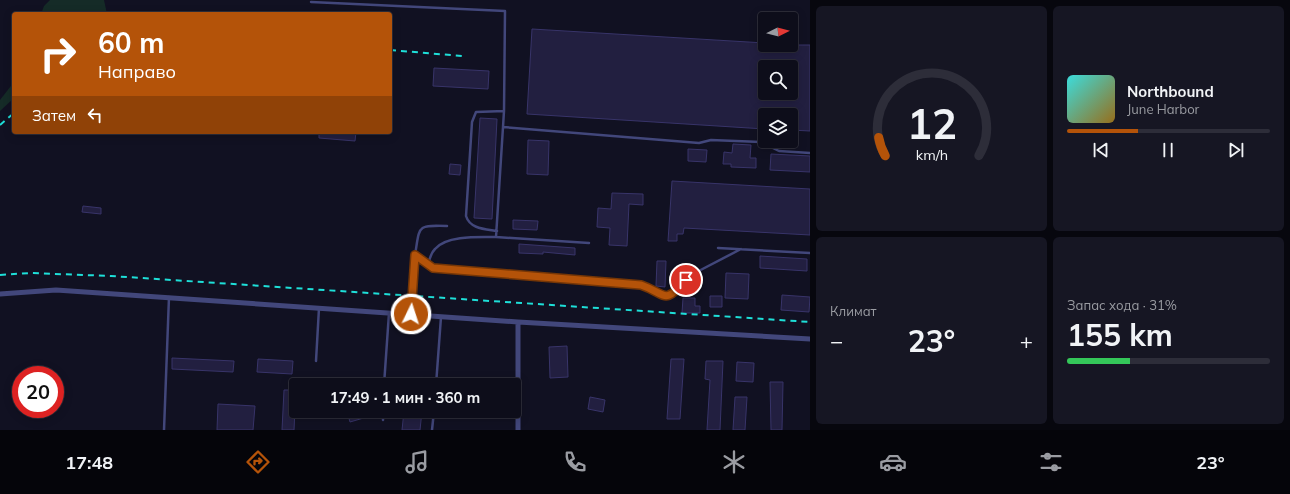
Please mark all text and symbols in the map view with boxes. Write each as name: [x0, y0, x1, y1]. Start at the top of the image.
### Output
north arrow: [758, 12, 798, 52]
map controls: [758, 12, 798, 148]
text: 60 m: [98, 25, 164, 60]
icon: right: [32, 28, 84, 80]
text: Направо: [98, 60, 176, 83]
button: search: [758, 60, 798, 100]
text: Northbound: [1127, 82, 1214, 101]
text: 12: [907, 97, 956, 149]
text: June Harbor: [1127, 101, 1199, 117]
icon: left: [84, 104, 106, 126]
text: Затем: [32, 106, 76, 125]
button: layers: [758, 108, 798, 148]
icon: previous: [1090, 139, 1112, 161]
icon: pause: [1157, 139, 1179, 161]
icon: next: [1225, 139, 1247, 161]
text: km/h: [915, 146, 948, 164]
pin: [669, 263, 703, 297]
icon: arrive: [675, 269, 697, 291]
position arrow: [390, 293, 432, 335]
text: Запас хода · 31%: [1067, 297, 1177, 313]
text: Климат: [830, 303, 877, 319]
text: 155 km: [1067, 316, 1173, 354]
text: 23°: [908, 322, 955, 360]
text: −: [830, 327, 843, 355]
text: +: [1020, 327, 1033, 355]
speed limit sign: 20: [12, 366, 64, 418]
text: 17:49 · 1 мин · 360 m: [330, 388, 480, 407]
icon: directions: [244, 448, 272, 476]
icon: music: [403, 448, 431, 476]
icon: phone: [561, 448, 589, 476]
icon: climate: [720, 448, 748, 476]
icon: car: [879, 448, 907, 476]
icon: filters: [1037, 448, 1065, 476]
text: 17:48: [65, 451, 113, 474]
text: 23°: [1196, 451, 1225, 474]

